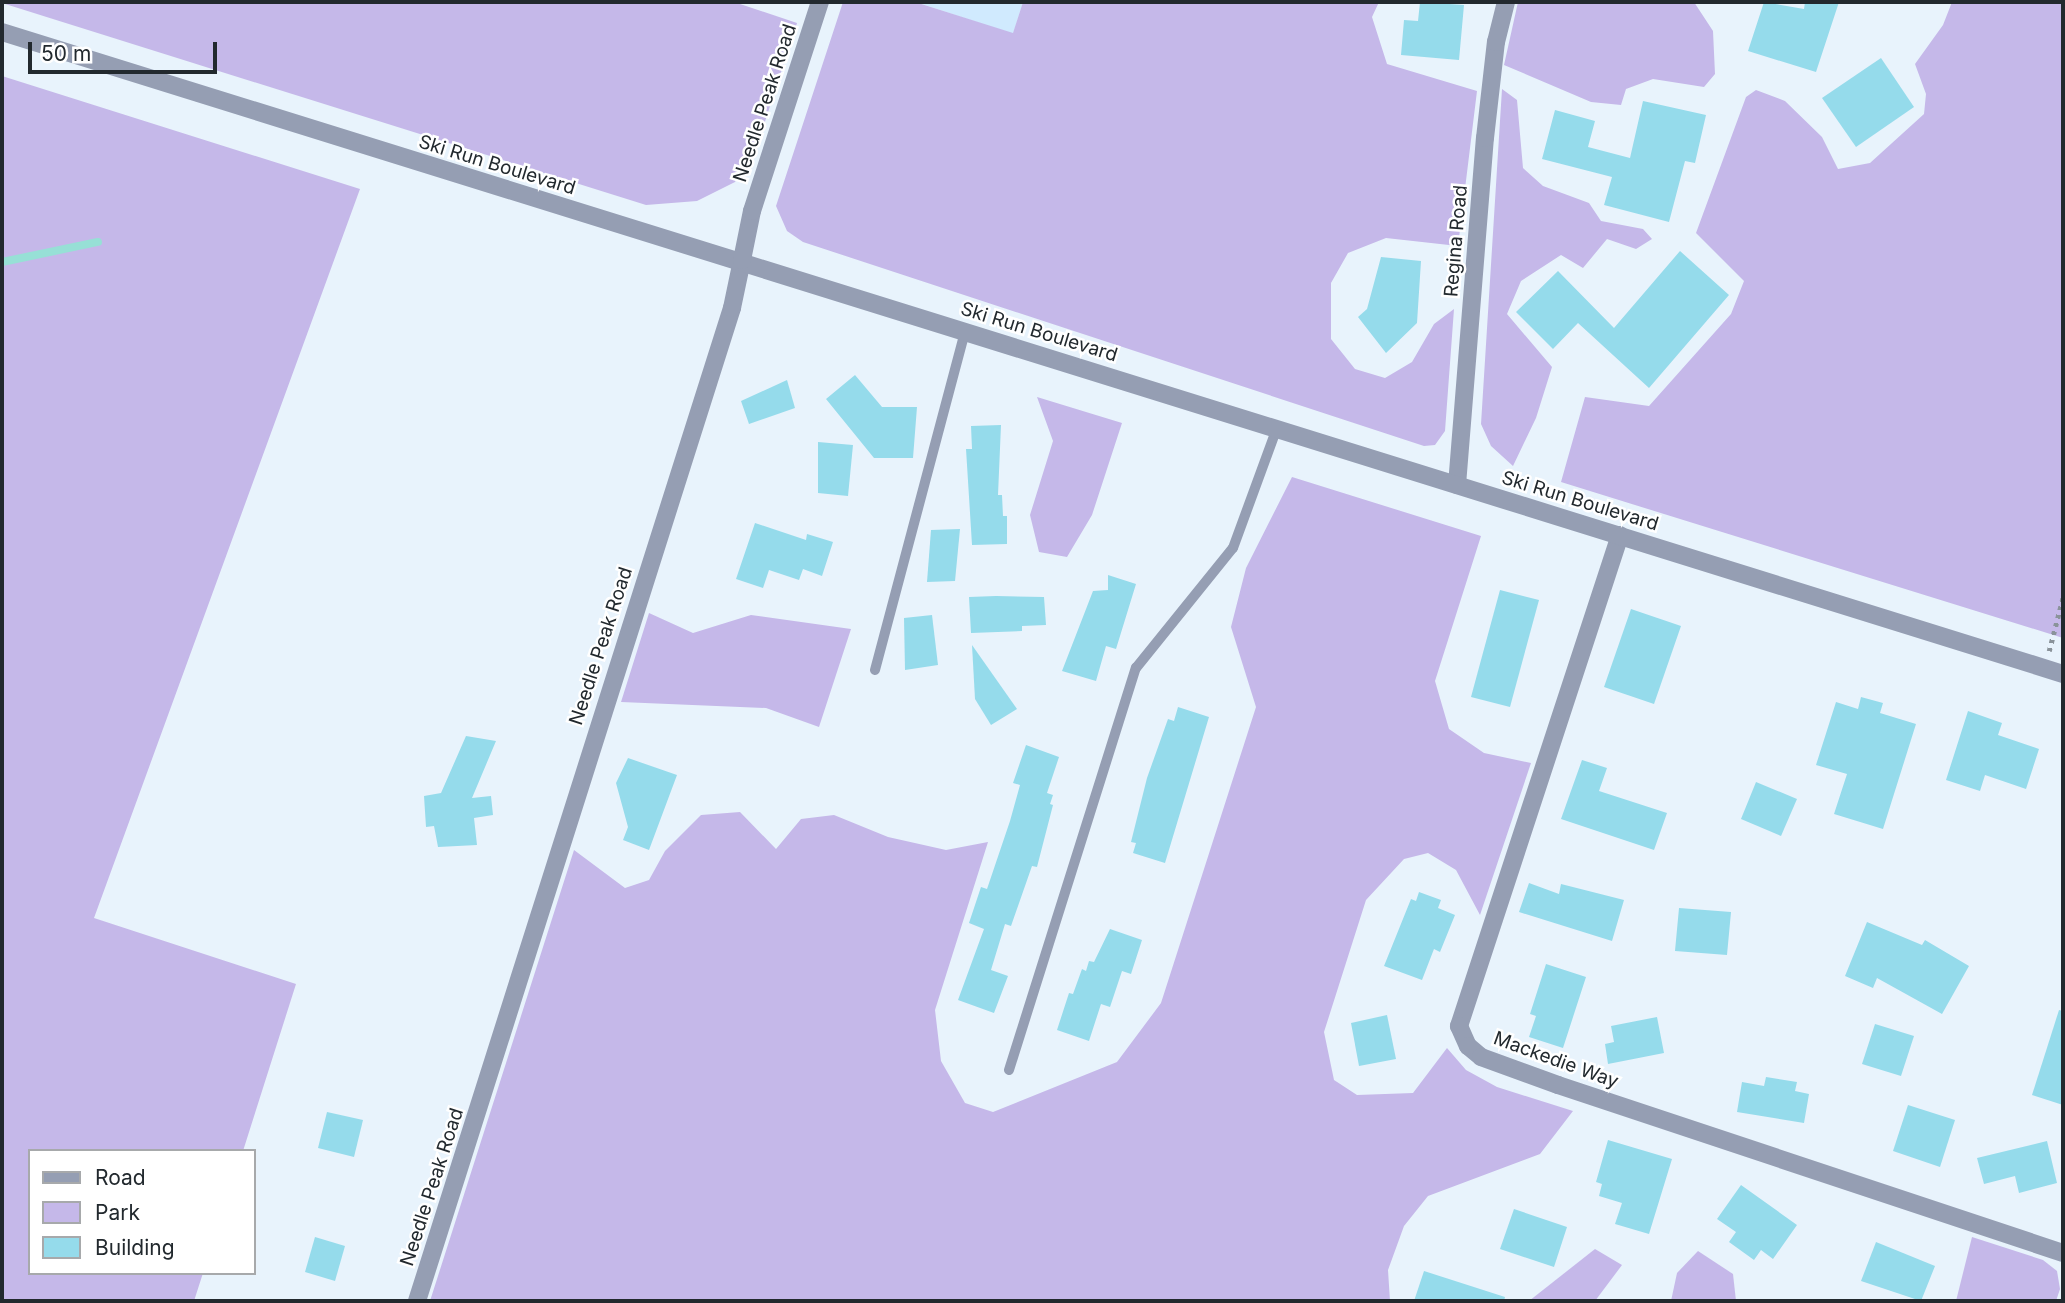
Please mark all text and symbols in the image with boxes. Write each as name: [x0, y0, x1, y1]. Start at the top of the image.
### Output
street label: Needle Peak Road: [729, 21, 801, 185]
scale bar: [32, 28, 220, 72]
text: 50 m: [41, 41, 91, 66]
street label: Ski Run Boulevard: [416, 130, 578, 200]
street label: Regina Road: [1440, 184, 1472, 298]
street label: Ski Run Boulevard: [958, 297, 1120, 367]
street label: Ski Run Boulevard: [1499, 466, 1661, 536]
street label: Needle Peak Road: [565, 564, 637, 728]
street label: Mackedie Way: [1490, 1027, 1622, 1093]
street label: Needle Peak Road: [396, 1105, 468, 1269]
legend: [28, 1149, 256, 1275]
text: Road: [95, 1165, 146, 1190]
text: Park: [95, 1200, 140, 1225]
text: Building: [95, 1235, 175, 1260]

